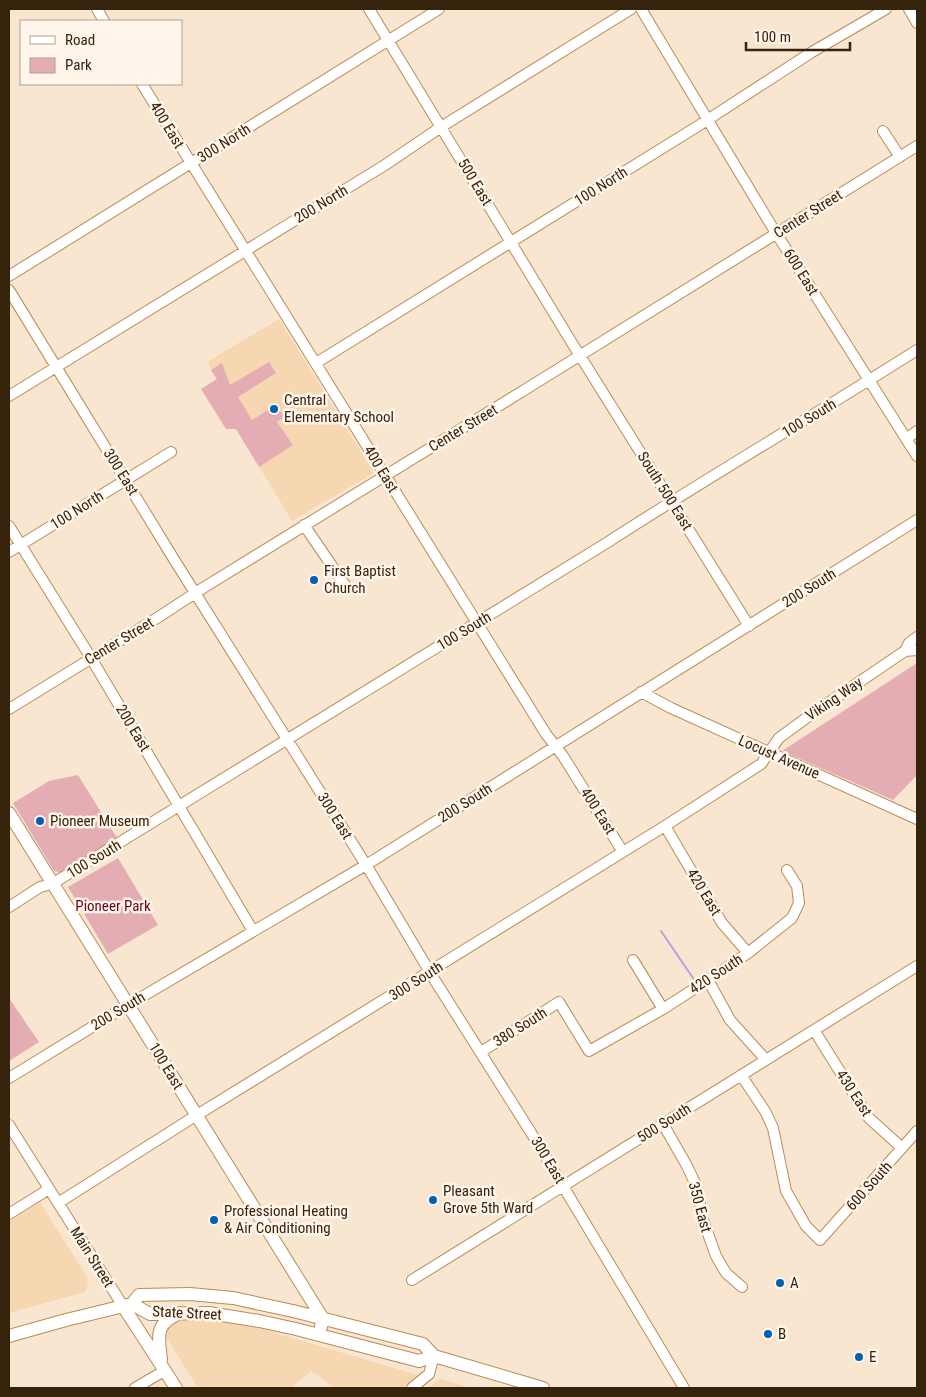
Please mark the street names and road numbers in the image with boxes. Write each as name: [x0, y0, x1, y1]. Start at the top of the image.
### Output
street label: 400 East: [146, 98, 188, 152]
street label: 300 North: [194, 120, 254, 166]
street label: 500 East: [454, 155, 496, 209]
street label: 100 North: [571, 163, 631, 209]
street label: 200 North: [291, 181, 351, 227]
street label: Center Street: [770, 186, 846, 242]
street label: 600 East: [780, 245, 822, 299]
street label: 100 South: [779, 395, 839, 441]
street label: Center Street: [425, 400, 501, 456]
street label: 400 East: [360, 442, 402, 496]
street label: 300 East: [100, 445, 142, 499]
street label: South 500 East: [634, 448, 696, 534]
street label: 100 North: [47, 487, 107, 533]
street label: 200 South: [779, 564, 839, 612]
street label: 100 South: [434, 608, 494, 654]
street label: Center Street: [81, 613, 157, 669]
street label: Viking Way: [802, 673, 866, 725]
street label: 200 East: [112, 701, 154, 755]
street label: Locust Avenue: [736, 731, 822, 783]
street label: 200 South: [435, 779, 495, 827]
street label: 400 East: [577, 784, 619, 838]
street label: 300 East: [314, 789, 356, 843]
street label: 100 South: [64, 836, 124, 882]
street label: 420 East: [683, 865, 725, 919]
street label: 420 South: [686, 950, 746, 998]
street label: 300 South: [386, 957, 446, 1005]
street label: 200 South: [88, 988, 148, 1034]
street label: 380 South: [490, 1003, 550, 1051]
street label: 100 East: [145, 1039, 187, 1093]
street label: 430 East: [832, 1066, 876, 1120]
street label: 500 South: [634, 1099, 694, 1147]
street label: 300 East: [527, 1133, 569, 1187]
street label: 600 South: [842, 1158, 896, 1214]
street label: 350 East: [685, 1180, 715, 1234]
street label: Main Street: [66, 1223, 118, 1291]
street label: State Street: [152, 1302, 222, 1324]

